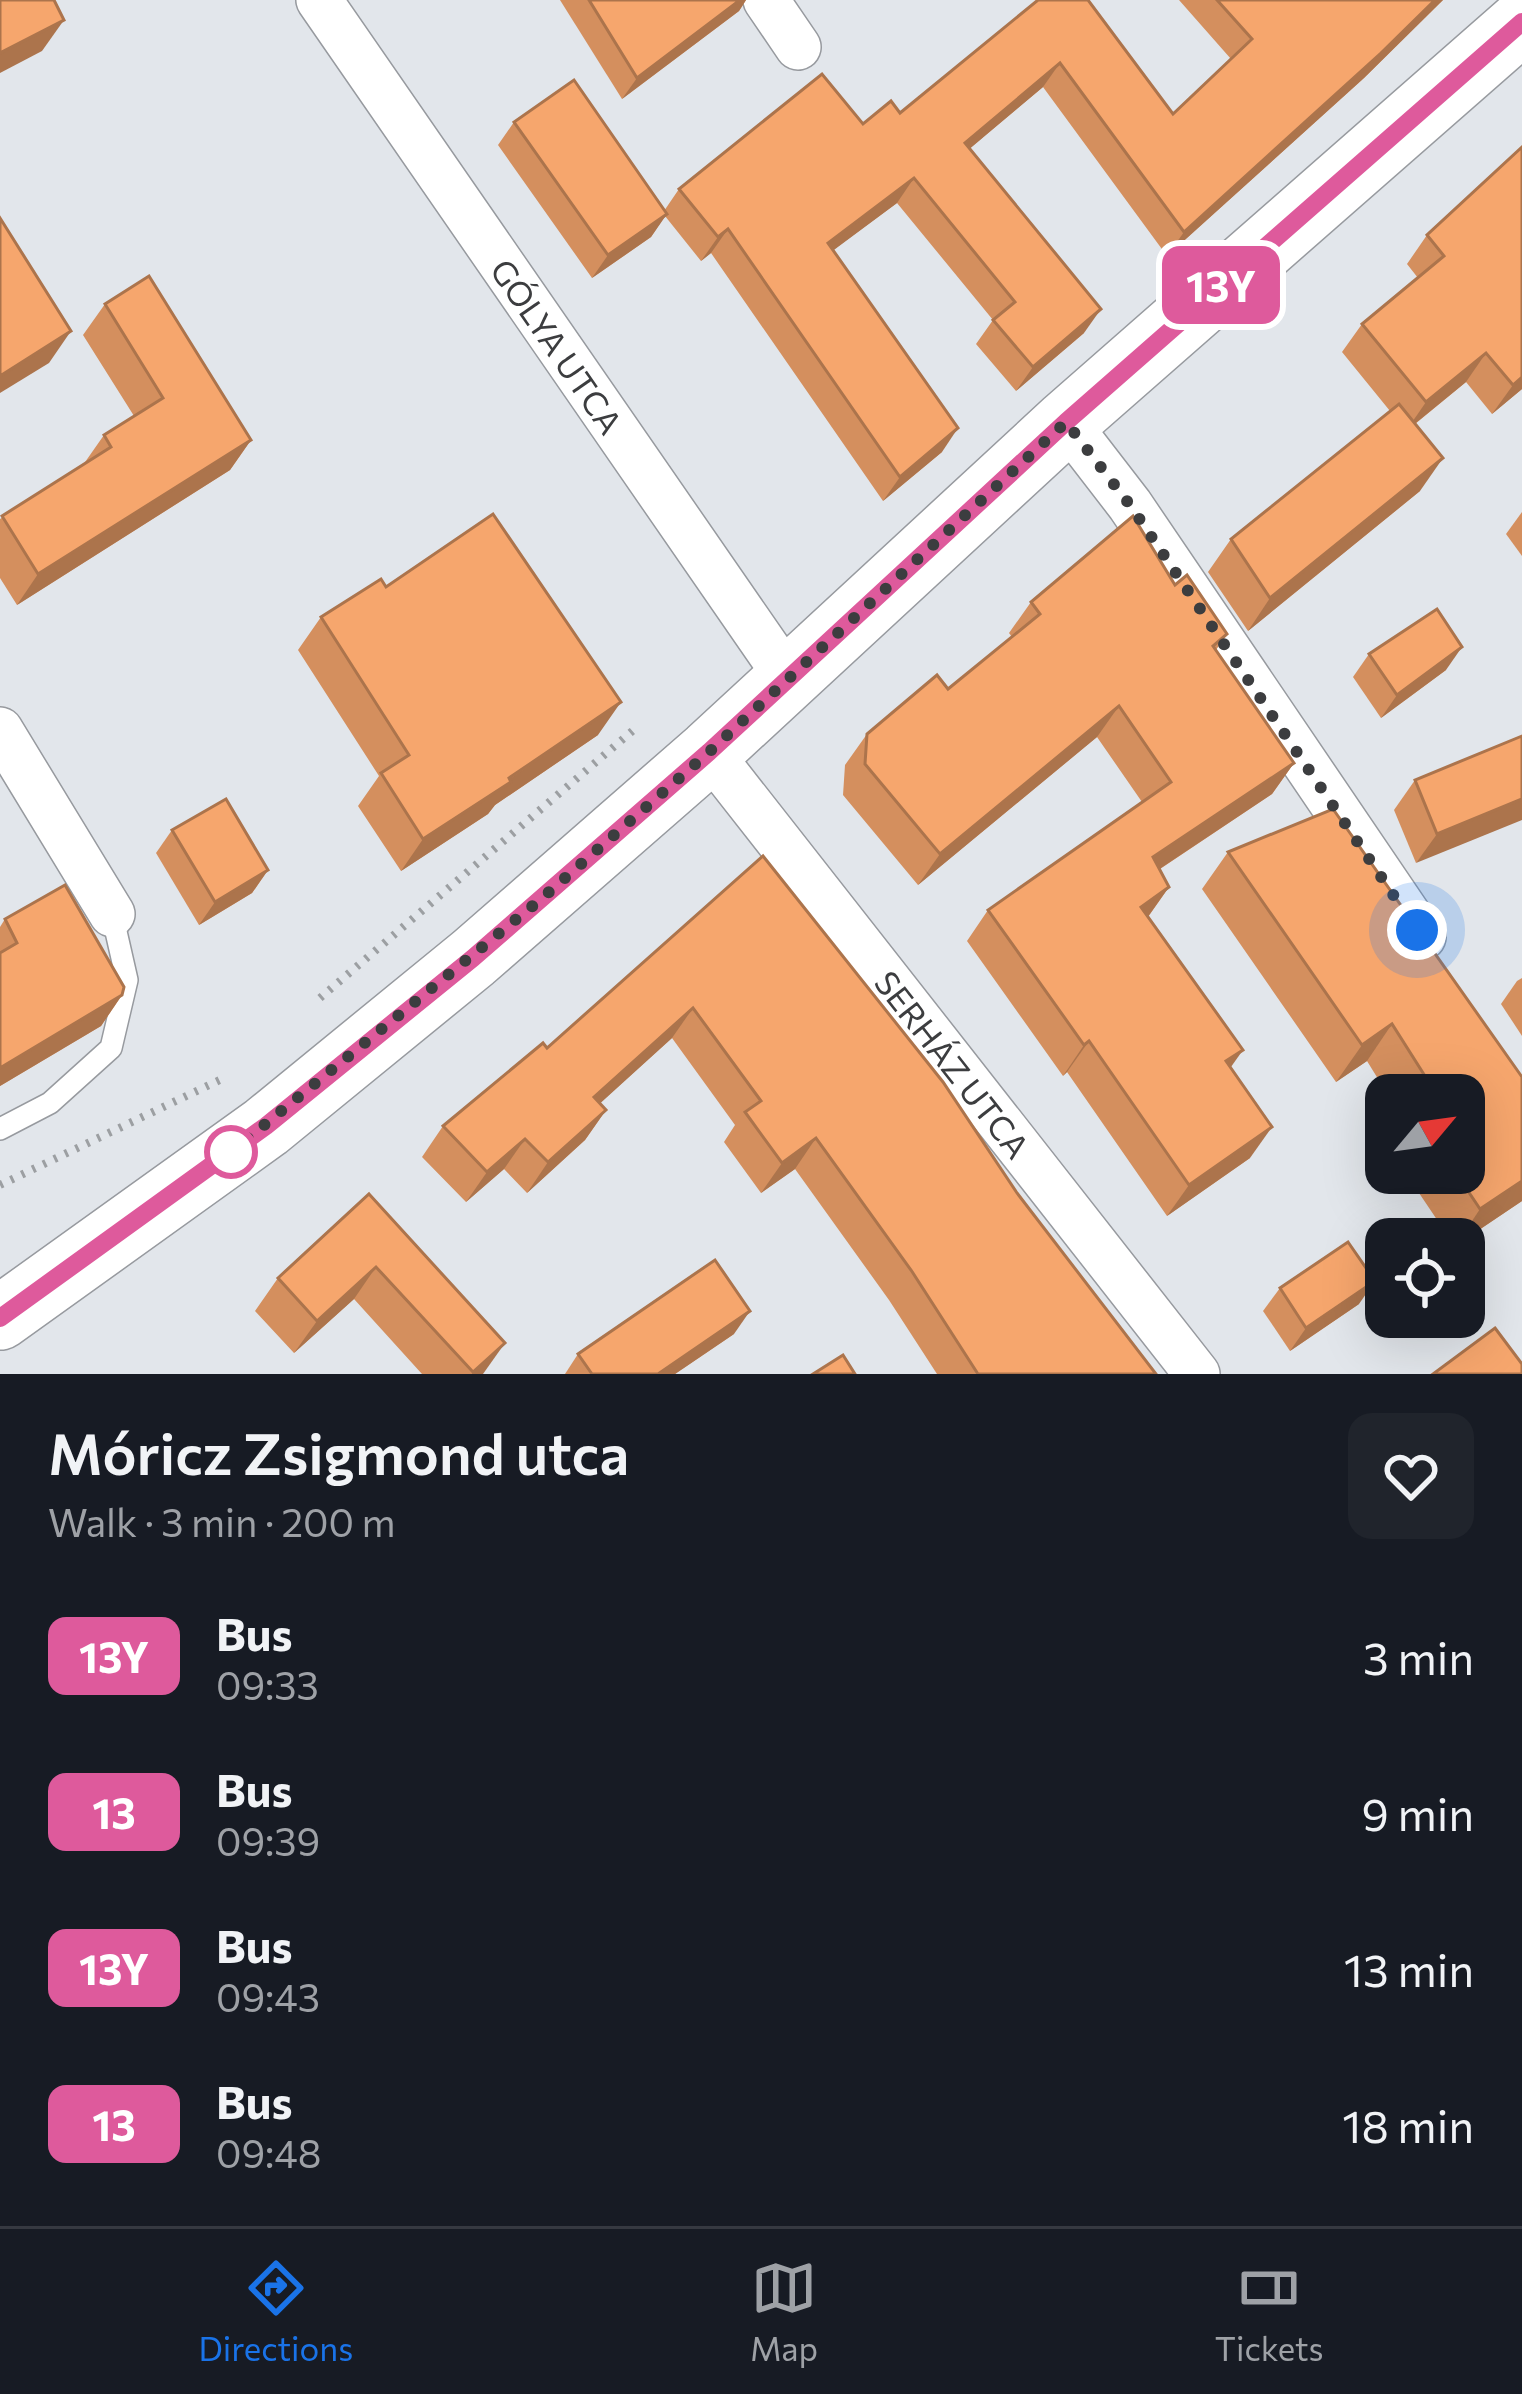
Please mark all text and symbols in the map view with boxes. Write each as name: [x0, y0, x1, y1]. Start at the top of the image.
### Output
line badge: 13Y: [1152, 246, 1290, 324]
street label: GÓLYA UTCA: [483, 250, 633, 441]
text: 13Y: [1186, 259, 1256, 311]
your location: [1387, 900, 1447, 960]
street label: SERHÁZ UTCA: [867, 962, 1040, 1165]
north arrow: [1365, 1074, 1485, 1194]
map controls: [1365, 1074, 1485, 1338]
unlabelled marker: [206, 1127, 256, 1177]
button: locate: [1365, 1218, 1485, 1338]
button: heart: [1348, 1413, 1474, 1539]
text: Móricz Zsigmond utca: [48, 1417, 629, 1487]
text: Walk · 3 min · 200 m: [48, 1497, 395, 1545]
text: Bus: [216, 1605, 292, 1660]
text: 3 min: [1363, 1629, 1474, 1684]
text: 13Y: [79, 1630, 149, 1682]
text: 09:33: [216, 1660, 319, 1708]
text: Bus: [216, 1761, 292, 1816]
text: 9 min: [1361, 1785, 1474, 1840]
text: 13: [92, 1786, 136, 1838]
text: 09:39: [216, 1816, 320, 1864]
text: Bus: [216, 1917, 292, 1972]
text: 13 min: [1344, 1941, 1474, 1996]
text: 13Y: [79, 1942, 149, 1994]
text: 09:43: [216, 1972, 320, 2020]
text: Bus: [216, 2073, 292, 2128]
text: 18 min: [1342, 2097, 1474, 2152]
text: 13: [92, 2098, 136, 2150]
text: 09:48: [216, 2128, 321, 2176]
tab: Directions: [198, 2255, 353, 2368]
tab: Map: [750, 2255, 818, 2368]
tab: Tickets: [1215, 2255, 1324, 2368]

